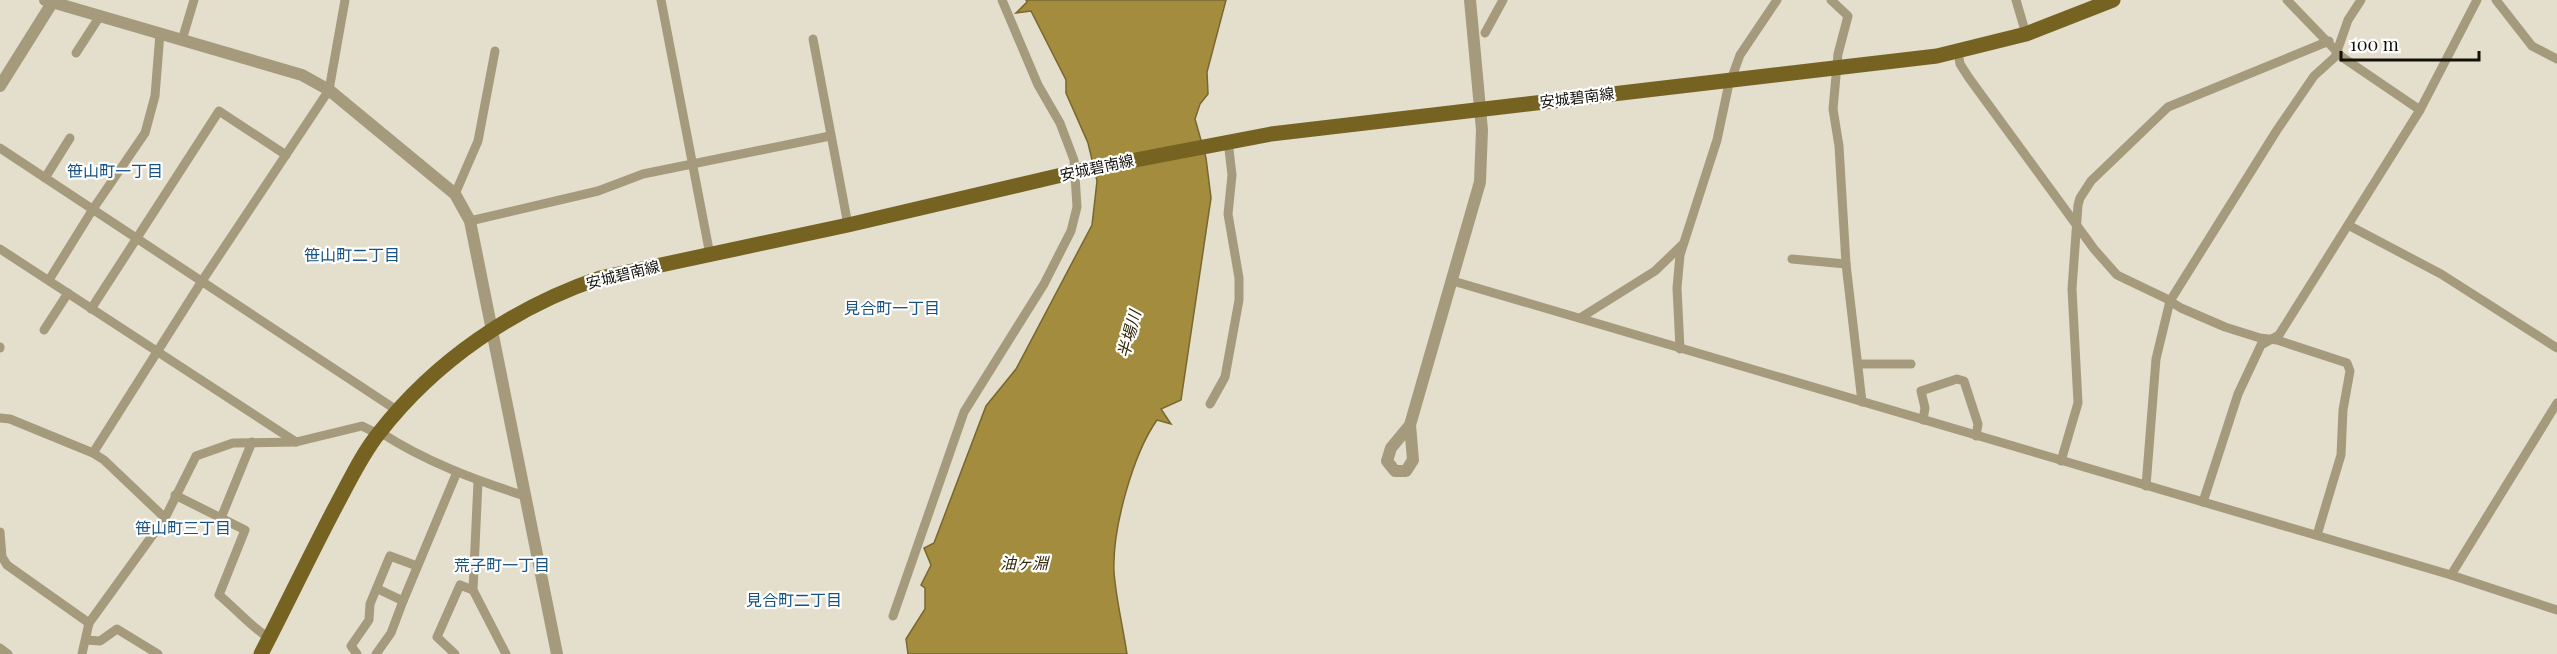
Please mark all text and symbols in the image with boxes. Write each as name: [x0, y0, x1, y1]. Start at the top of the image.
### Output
scale bar: [2341, 24, 2479, 62]
text: 100 m: [2350, 32, 2399, 56]
street label: 安城碧南線: [1538, 83, 1615, 112]
street label: 安城碧南線: [1058, 149, 1136, 185]
district label: 笹山町一丁目: [67, 160, 163, 181]
district label: 笹山町二丁目: [304, 244, 400, 265]
street label: 安城碧南線: [584, 255, 662, 293]
district label: 見合町一丁目: [844, 297, 940, 318]
water label: 半場川: [1112, 306, 1145, 360]
district label: 笹山町三丁目: [135, 517, 231, 538]
water label: 油ヶ淵: [1000, 552, 1050, 573]
district label: 荒子町一丁目: [454, 554, 550, 575]
district label: 見合町二丁目: [746, 589, 842, 610]

